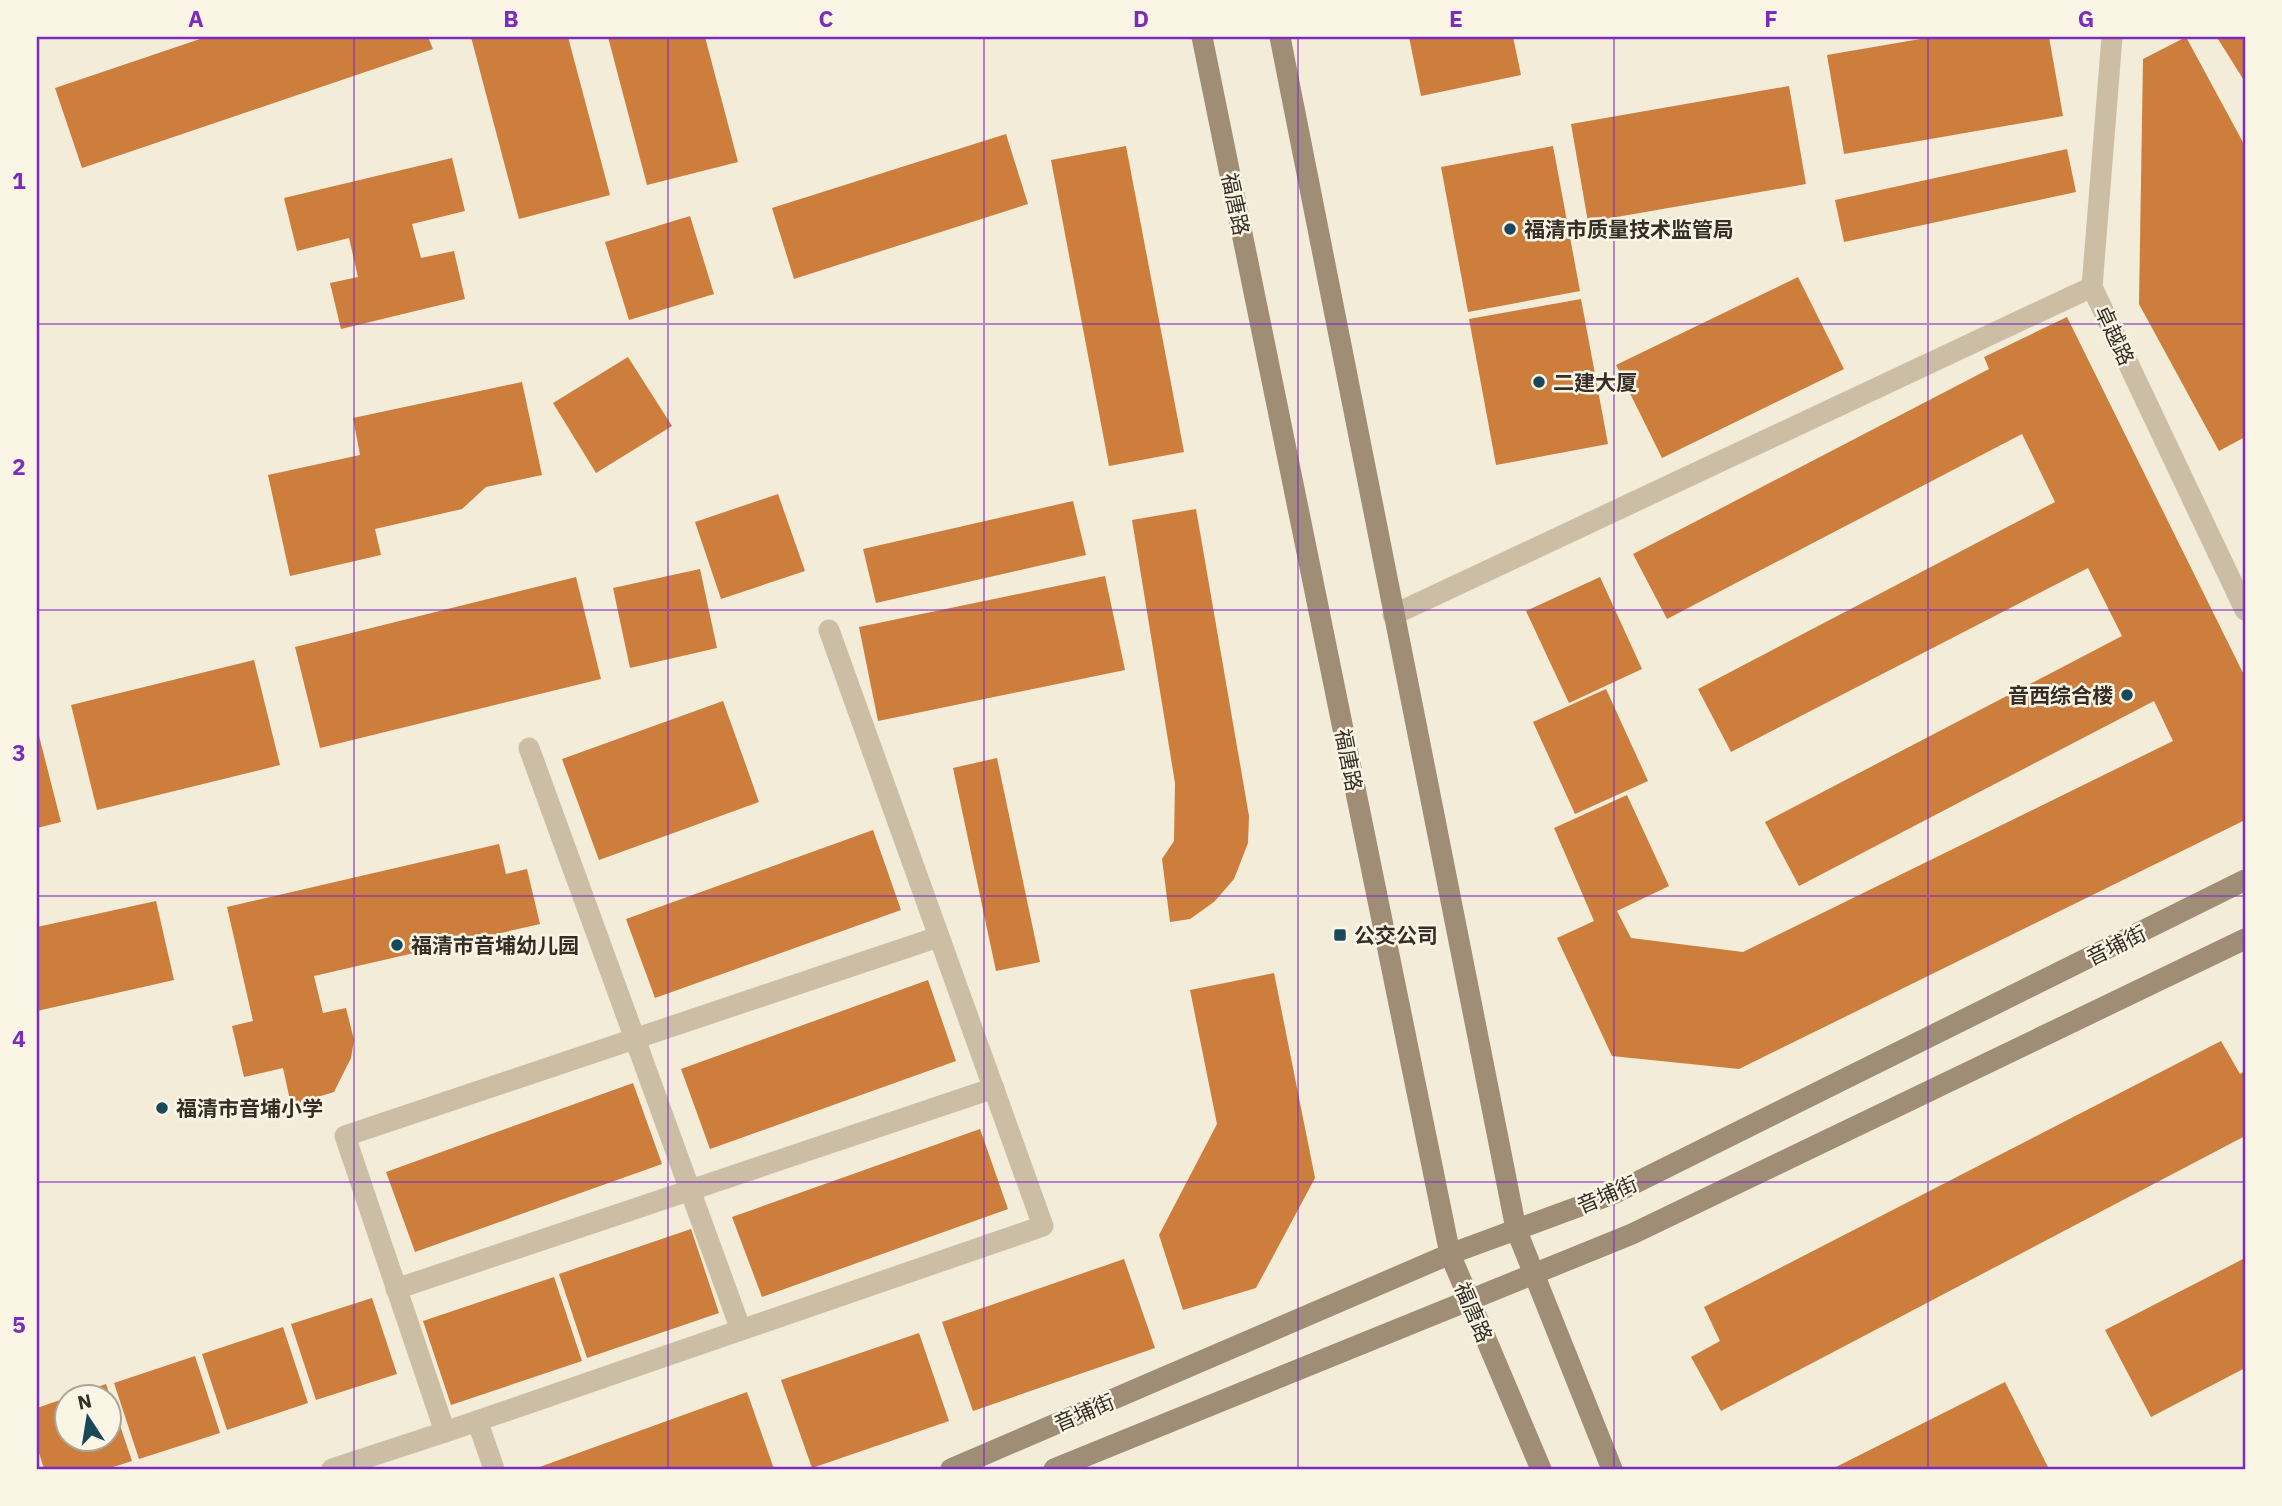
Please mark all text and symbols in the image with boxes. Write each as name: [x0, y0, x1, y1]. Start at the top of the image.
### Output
text: A: [188, 3, 204, 33]
text: B: [503, 3, 519, 33]
text: C: [819, 3, 834, 33]
text: D: [1133, 3, 1149, 33]
text: E: [1449, 3, 1463, 33]
text: F: [1764, 3, 1778, 33]
text: G: [2078, 3, 2094, 33]
text: 1: [12, 165, 26, 195]
street label: 福唐路: [1216, 170, 1256, 238]
place label: 福清市质量技术监管局: [1524, 215, 1734, 243]
marker: 福清市质量技术监管局: [1502, 221, 1518, 237]
street label: 卓越路: [2089, 301, 2141, 369]
place label: 二建大厦: [1553, 368, 1637, 396]
marker: 二建大厦: [1531, 374, 1547, 390]
text: 2: [12, 451, 26, 481]
place label: 音西综合楼: [2008, 681, 2113, 709]
marker: 音西综合楼: [2119, 687, 2135, 703]
street label: 福唐路: [1329, 726, 1369, 794]
text: 3: [12, 737, 26, 767]
street label: 音埔街: [2082, 919, 2150, 971]
place label: 公交公司: [1354, 921, 1438, 949]
marker: 公交公司: [1332, 927, 1348, 943]
place label: 福清市音埔幼儿园: [411, 931, 579, 959]
marker: 福清市音埔幼儿园: [389, 937, 405, 953]
text: 4: [12, 1023, 26, 1053]
place label: 福清市音埔小学: [176, 1094, 323, 1122]
marker: 福清市音埔小学: [154, 1100, 170, 1116]
street label: 音埔街: [1573, 1169, 1641, 1219]
street label: 福唐路: [1449, 1278, 1499, 1346]
text: 5: [12, 1309, 26, 1339]
north arrow: [52, 1384, 122, 1454]
street label: 音埔街: [1050, 1387, 1118, 1437]
text: N: [75, 1388, 94, 1415]

